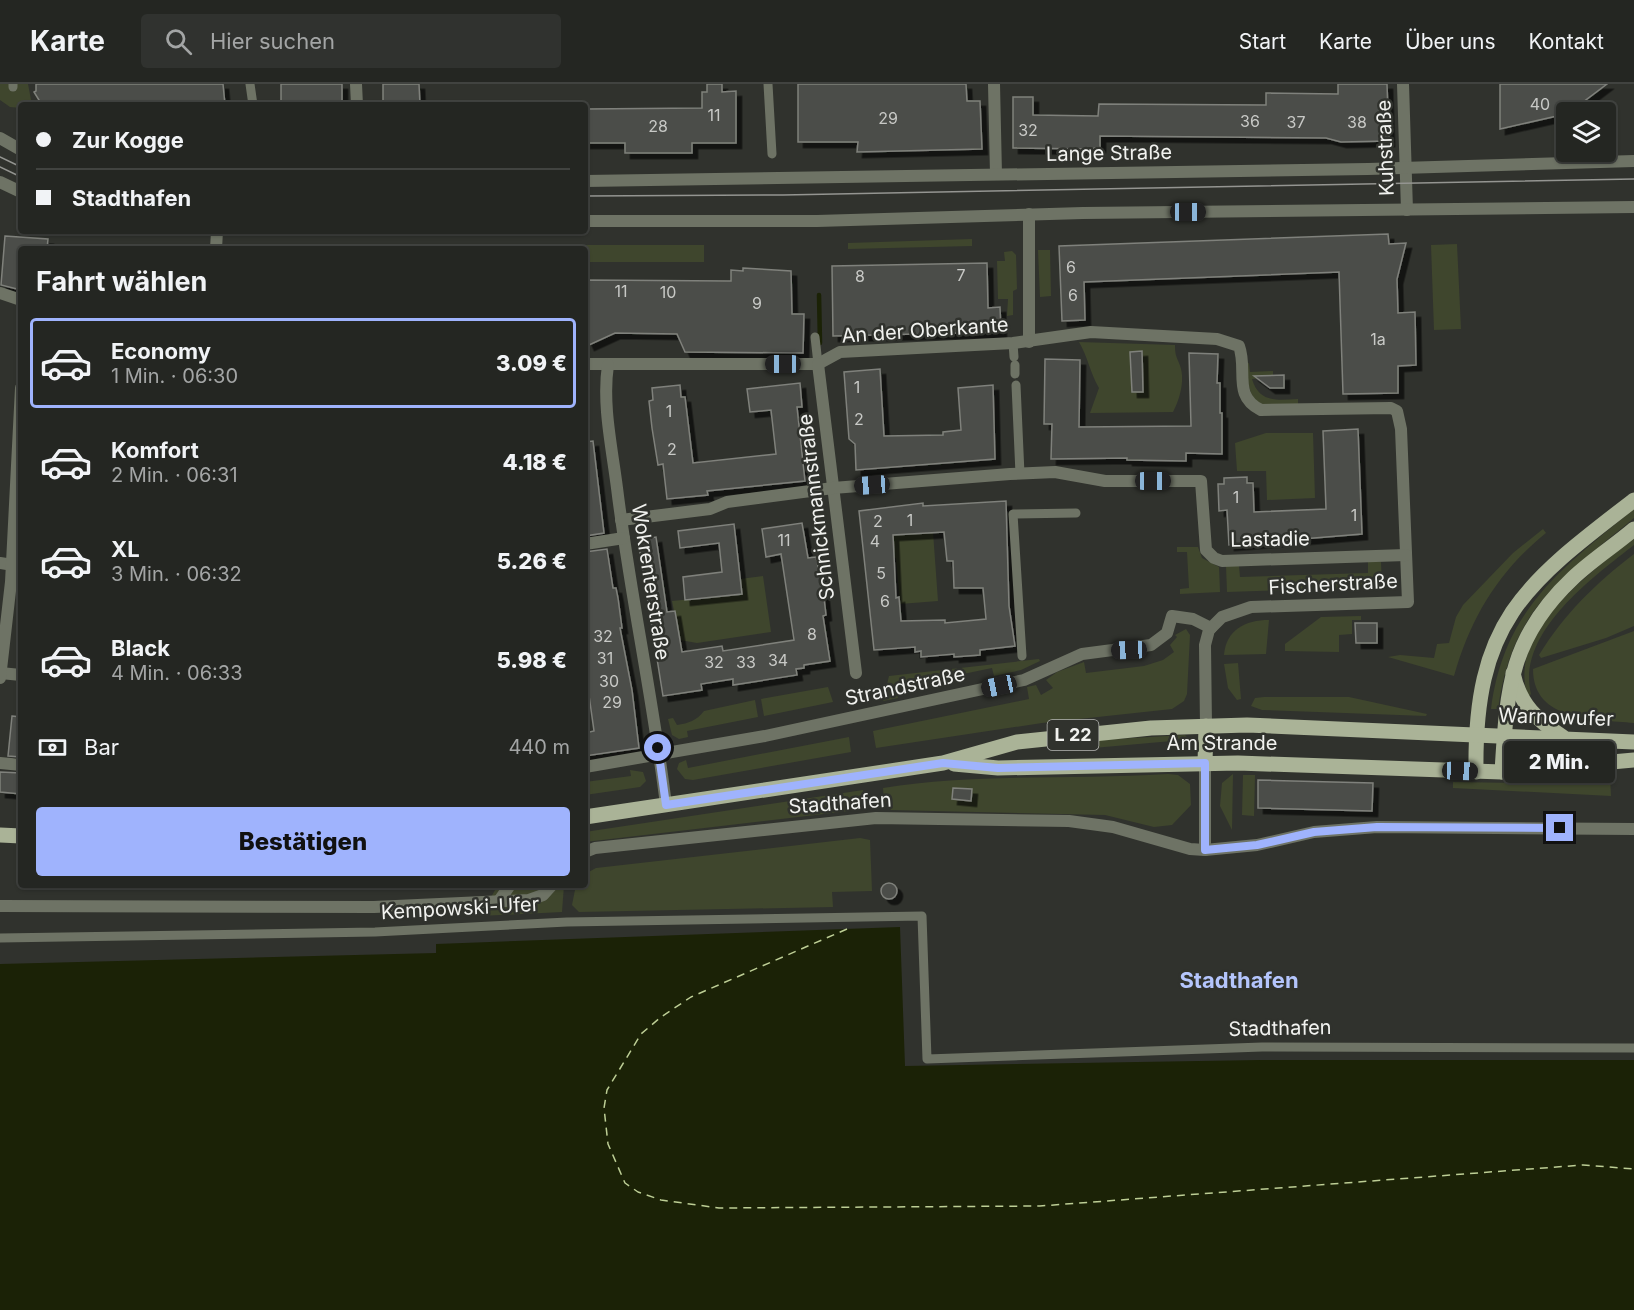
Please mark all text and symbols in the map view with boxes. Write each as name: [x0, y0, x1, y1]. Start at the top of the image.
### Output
search box: [141, 14, 561, 68]
text: Karte: [30, 24, 105, 58]
icon: search: [162, 25, 195, 58]
text: Hier suchen: [210, 28, 335, 54]
text: Start: [1239, 29, 1286, 54]
text: Karte: [1319, 29, 1372, 54]
text: Über uns: [1405, 29, 1496, 54]
text: Kontakt: [1529, 29, 1604, 54]
house number: 40: [1530, 94, 1550, 114]
street label: Kuhstraße: [1371, 99, 1399, 197]
map controls: [1556, 102, 1616, 162]
button: layers: [1556, 102, 1616, 162]
house number: 11: [707, 105, 721, 125]
house number: 29: [878, 108, 898, 128]
house number: 36: [1240, 111, 1260, 131]
house number: 37: [1287, 112, 1305, 132]
house number: 38: [1347, 112, 1367, 132]
house number: 28: [648, 116, 668, 136]
house number: 32: [1018, 120, 1038, 140]
text: Zur Kogge: [72, 127, 184, 153]
street label: Lange Straße: [1046, 140, 1172, 166]
text: Stadthafen: [72, 185, 191, 211]
car: [1170, 203, 1206, 221]
house number: 6: [1066, 257, 1076, 277]
text: Fahrt wählen: [36, 265, 207, 298]
house number: 7: [956, 265, 966, 285]
house number: 8: [855, 266, 865, 286]
house number: 11: [614, 281, 628, 301]
house number: 10: [660, 282, 676, 302]
house number: 6: [1068, 285, 1078, 305]
house number: 9: [752, 293, 762, 313]
street label: An der Oberkante: [841, 312, 1009, 348]
house number: 1a: [1370, 329, 1386, 349]
icon: car: [39, 336, 93, 390]
text: Economy: [111, 338, 211, 364]
text: 3.09 €: [496, 350, 567, 376]
car: [765, 355, 801, 373]
text: 1 Min. · 06:30: [111, 364, 238, 388]
house number: 1: [854, 377, 860, 397]
house number: 1: [666, 401, 672, 421]
house number: 2: [854, 409, 864, 429]
street label: Schnickmannstraße: [793, 413, 839, 601]
icon: car: [39, 435, 93, 489]
text: Komfort: [111, 437, 199, 463]
house number: 2: [667, 439, 677, 459]
text: 4.18 €: [503, 449, 567, 475]
text: 2 Min. · 06:31: [111, 463, 238, 487]
car: [1135, 472, 1171, 490]
car: [853, 475, 891, 495]
house number: 1: [1233, 487, 1239, 507]
street label: Wokrenterstraße: [627, 502, 675, 662]
house number: 1: [1351, 505, 1357, 525]
house number: 1: [907, 510, 913, 530]
house number: 2: [873, 511, 883, 531]
street label: Lastadie: [1230, 526, 1310, 552]
house number: 11: [777, 530, 791, 550]
house number: 4: [870, 531, 880, 551]
icon: car: [39, 534, 93, 588]
text: XL: [111, 536, 140, 562]
text: 5.26 €: [497, 548, 567, 574]
text: 3 Min. · 06:32: [111, 562, 242, 586]
house number: 5: [876, 563, 886, 583]
street label: Fischerstraße: [1268, 569, 1398, 599]
house number: 6: [880, 591, 890, 611]
house number: 8: [807, 624, 817, 644]
house number: 32: [593, 626, 613, 646]
icon: car: [39, 633, 93, 687]
text: Black: [111, 635, 170, 661]
car: [1111, 640, 1147, 660]
text: 5.98 €: [497, 647, 567, 673]
house number: 31: [597, 648, 613, 668]
house number: 34: [768, 650, 788, 670]
house number: 32: [704, 652, 724, 672]
house number: 33: [736, 652, 756, 672]
text: 4 Min. · 06:33: [111, 661, 243, 685]
street label: Strandstraße: [843, 662, 967, 710]
house number: 30: [599, 671, 619, 691]
car: [980, 673, 1018, 699]
house number: 29: [602, 692, 622, 712]
street label: Warnowufer: [1498, 703, 1615, 731]
road number: L 22: [1048, 720, 1098, 750]
icon: cash: [36, 731, 69, 764]
street label: Am Strande: [1167, 731, 1277, 755]
text: Bar: [84, 734, 119, 760]
route start: [644, 734, 671, 761]
text: 440 m: [508, 735, 570, 759]
callout: 2 Min.: [1504, 741, 1616, 783]
text: 2 Min.: [1529, 750, 1590, 774]
car: [1442, 761, 1478, 781]
street label: Stadthafen: [788, 787, 892, 819]
button: Bestätigen: [36, 807, 570, 876]
route end: [1546, 814, 1573, 841]
street label: Kempowski-Ufer: [380, 892, 540, 924]
district label: Stadthafen: [1179, 967, 1299, 993]
street label: Stadthafen: [1228, 1015, 1332, 1041]

